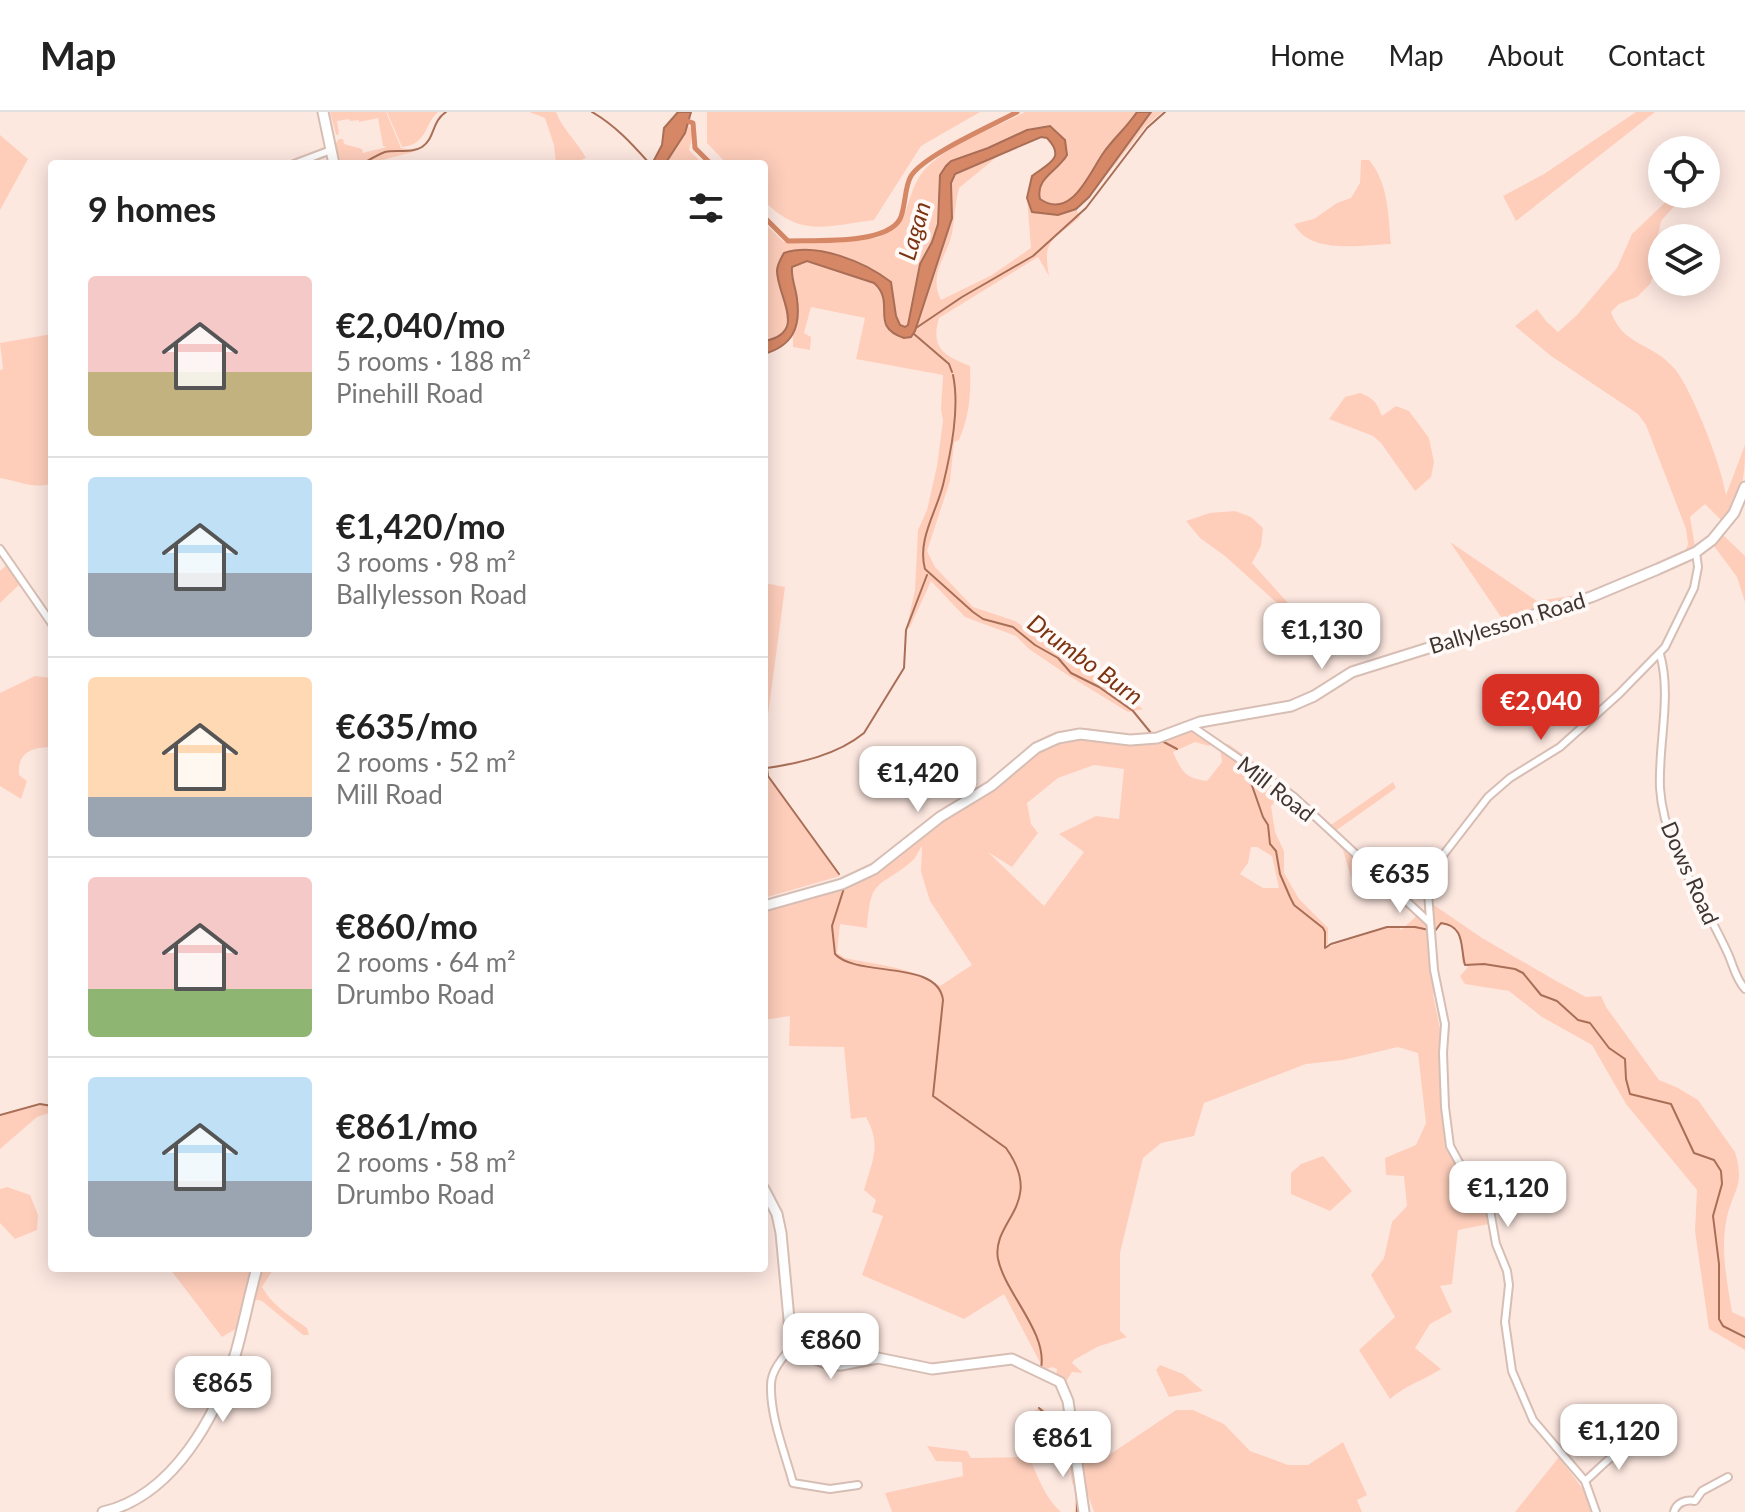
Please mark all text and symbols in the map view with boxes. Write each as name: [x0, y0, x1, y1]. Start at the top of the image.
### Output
text: Map: [40, 32, 116, 78]
text: Home: [1270, 38, 1345, 72]
text: Map: [1389, 38, 1444, 72]
text: About: [1488, 38, 1564, 72]
text: Contact: [1608, 38, 1705, 72]
map controls: [1648, 136, 1720, 296]
button: locate: [1648, 136, 1720, 208]
icon: filters: [684, 186, 728, 230]
text: 9 homes: [88, 188, 216, 229]
water label: Lagan: [891, 198, 936, 263]
button: layers: [1648, 224, 1720, 296]
text: €2,040/mo: [336, 304, 505, 345]
icon: home: [152, 308, 248, 404]
text: 5 rooms · 188 m²: [336, 345, 531, 377]
text: Pinehill Road: [336, 377, 483, 409]
text: €1,420/mo: [336, 505, 505, 546]
icon: home: [152, 509, 248, 605]
text: 3 rooms · 98 m²: [336, 546, 516, 578]
text: Ballylesson Road: [336, 578, 527, 610]
street label: Ballylesson Road: [1426, 586, 1588, 659]
pin: €1,130: [1257, 603, 1387, 671]
water label: Drumbo Burn: [1023, 607, 1149, 710]
text: €1,130: [1281, 613, 1363, 645]
pin: €2,040: [1476, 674, 1606, 742]
text: €2,040: [1500, 684, 1582, 716]
text: €635/mo: [336, 705, 478, 746]
icon: home: [152, 709, 248, 805]
text: 2 rooms · 52 m²: [336, 746, 516, 778]
pin: €1,420: [853, 746, 983, 814]
street label: Mill Road: [1232, 750, 1320, 827]
text: €1,420: [877, 756, 959, 788]
text: Mill Road: [336, 778, 443, 810]
street label: Dows Road: [1656, 817, 1725, 929]
pin: €635: [1353, 847, 1447, 915]
text: €635: [1370, 857, 1430, 889]
text: €860/mo: [336, 905, 478, 946]
icon: home: [152, 909, 248, 1005]
text: 2 rooms · 64 m²: [336, 946, 516, 978]
text: Drumbo Road: [336, 978, 494, 1010]
text: €861/mo: [336, 1105, 478, 1146]
icon: home: [152, 1109, 248, 1205]
text: 2 rooms · 58 m²: [336, 1146, 516, 1178]
pin: €1,120: [1443, 1161, 1573, 1229]
text: €1,120: [1467, 1171, 1549, 1203]
text: Drumbo Road: [336, 1178, 494, 1210]
pin: €860: [784, 1313, 878, 1381]
text: €860: [801, 1323, 861, 1355]
pin: €865: [176, 1356, 270, 1424]
text: €865: [193, 1366, 253, 1398]
pin: €1,120: [1554, 1404, 1684, 1472]
pin: €861: [1016, 1411, 1110, 1479]
text: €1,120: [1578, 1414, 1660, 1446]
text: €861: [1033, 1421, 1093, 1453]

